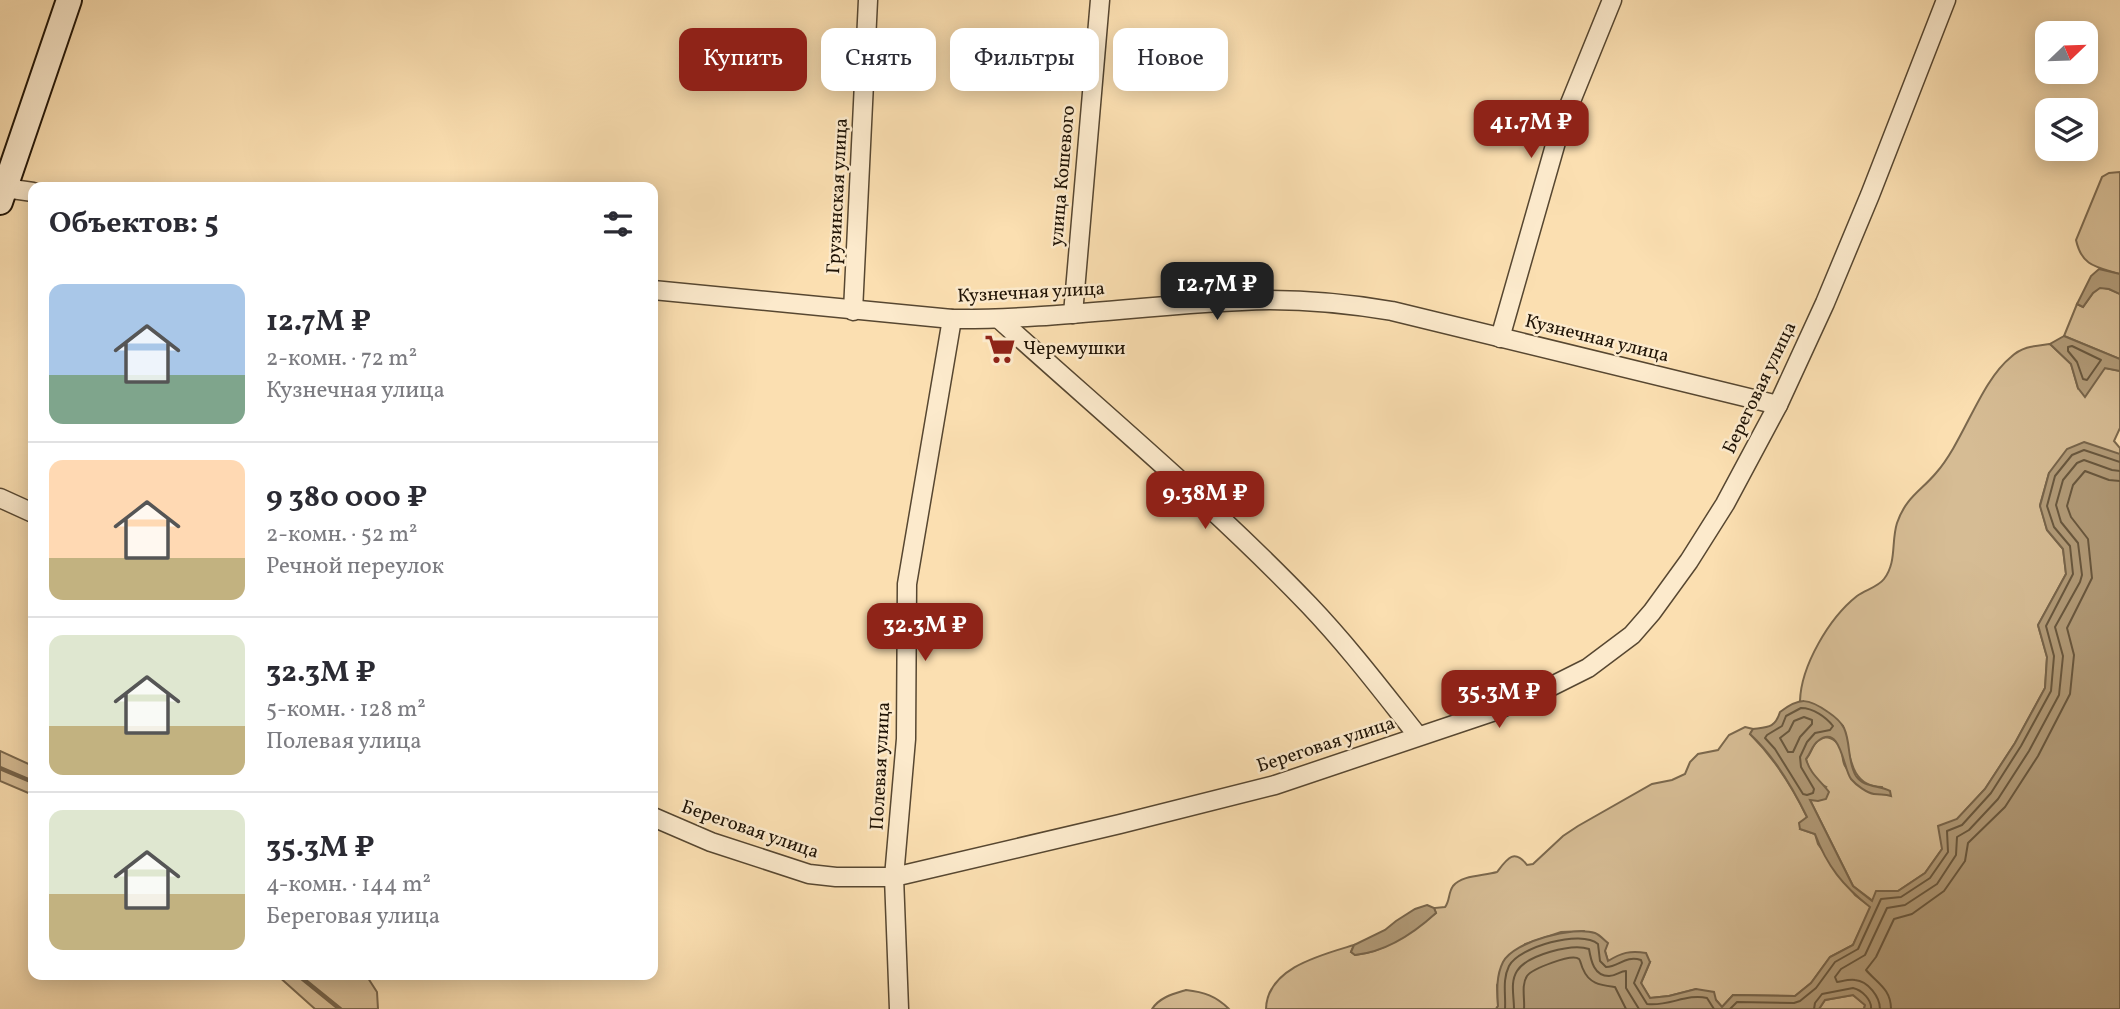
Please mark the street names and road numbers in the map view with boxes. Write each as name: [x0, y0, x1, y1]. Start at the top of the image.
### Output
street label: улица Кошевого: [1044, 104, 1082, 248]
street label: Грузинская улица: [821, 117, 855, 275]
street label: Кузнечная улица: [956, 276, 1106, 310]
street label: Кузнечная улица: [1522, 308, 1672, 370]
street label: Береговая улица: [1717, 318, 1803, 458]
street label: Полевая улица: [865, 701, 897, 831]
street label: Береговая улица: [1254, 710, 1398, 780]
street label: Береговая улица: [678, 794, 822, 866]

